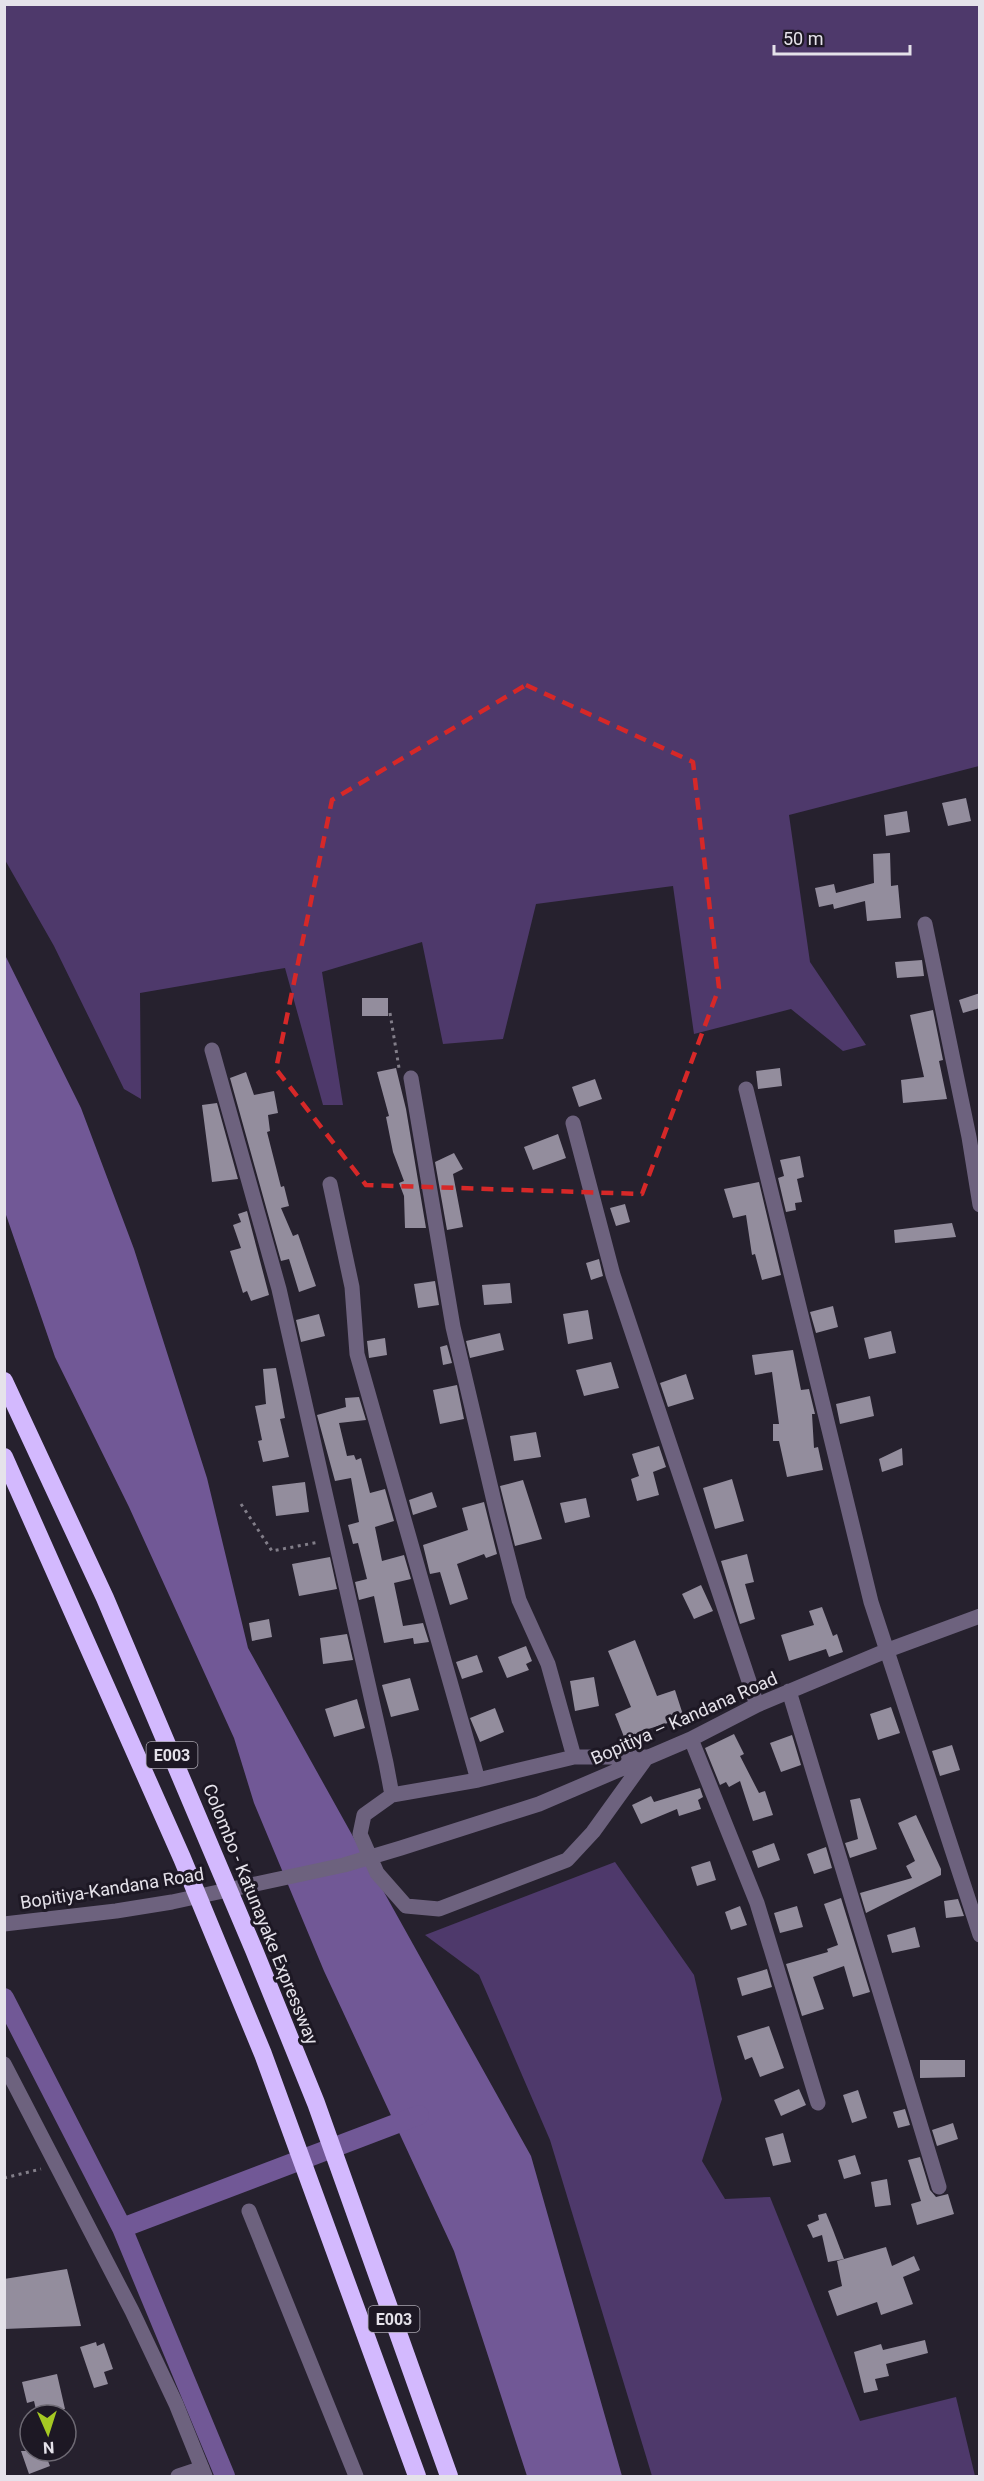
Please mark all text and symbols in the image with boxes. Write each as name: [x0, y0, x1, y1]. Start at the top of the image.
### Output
scale bar: [774, 18, 910, 56]
text: 50 m: [783, 28, 823, 49]
street label: Bopitiya – Kandana Road: [588, 1667, 780, 1769]
road number: E003: [146, 1742, 198, 1768]
street label: Colombo - Katunayake Expressway: [199, 1781, 323, 2048]
street label: Bopitiya-Kandana Road: [19, 1863, 205, 1913]
road number: E003: [368, 2306, 420, 2332]
north arrow: [18, 2403, 78, 2463]
text: N: [43, 2438, 55, 2457]

